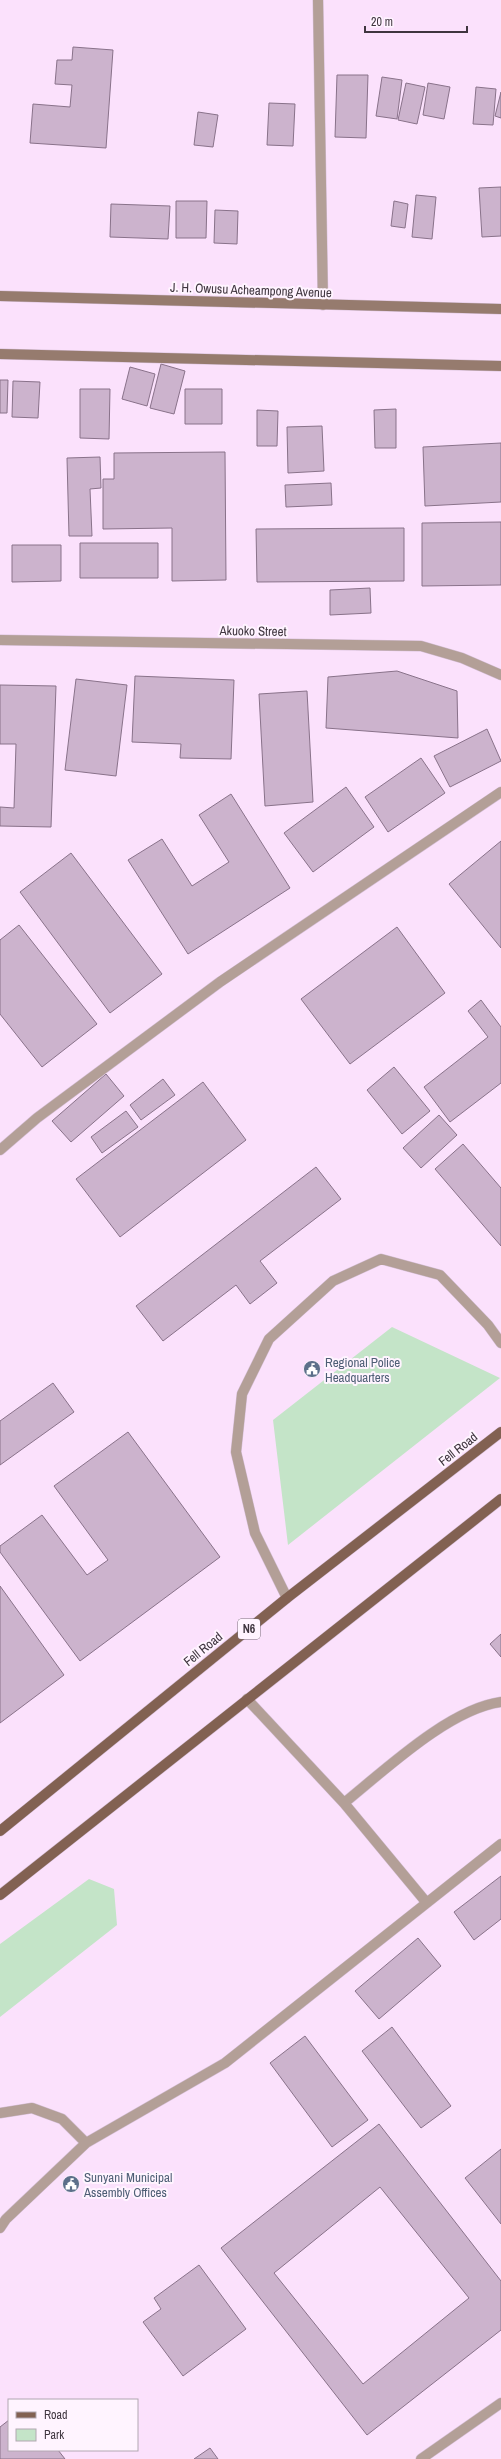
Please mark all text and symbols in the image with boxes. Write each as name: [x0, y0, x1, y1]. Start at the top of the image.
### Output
scale bar: [365, 8, 467, 34]
text: 20 m: [371, 14, 393, 30]
street label: J. H. Owusu Acheampong Avenue: [170, 279, 332, 301]
street label: Akuoko Street: [218, 622, 287, 640]
place label: Regional Police Headquarters: [325, 1354, 400, 1386]
public building icon: Regional Police Headquarters: [302, 1359, 322, 1379]
street label: Fell Road: [435, 1428, 481, 1470]
road number: N6: [238, 1619, 260, 1639]
street label: Fell Road: [180, 1628, 226, 1670]
place label: Sunyani Municipal Assembly Offices: [83, 2169, 172, 2201]
public building icon: Sunyani Municipal Assembly Offices: [61, 2174, 81, 2194]
legend: [8, 2399, 138, 2451]
text: Road: [44, 2407, 68, 2423]
text: Park: [44, 2427, 64, 2443]

